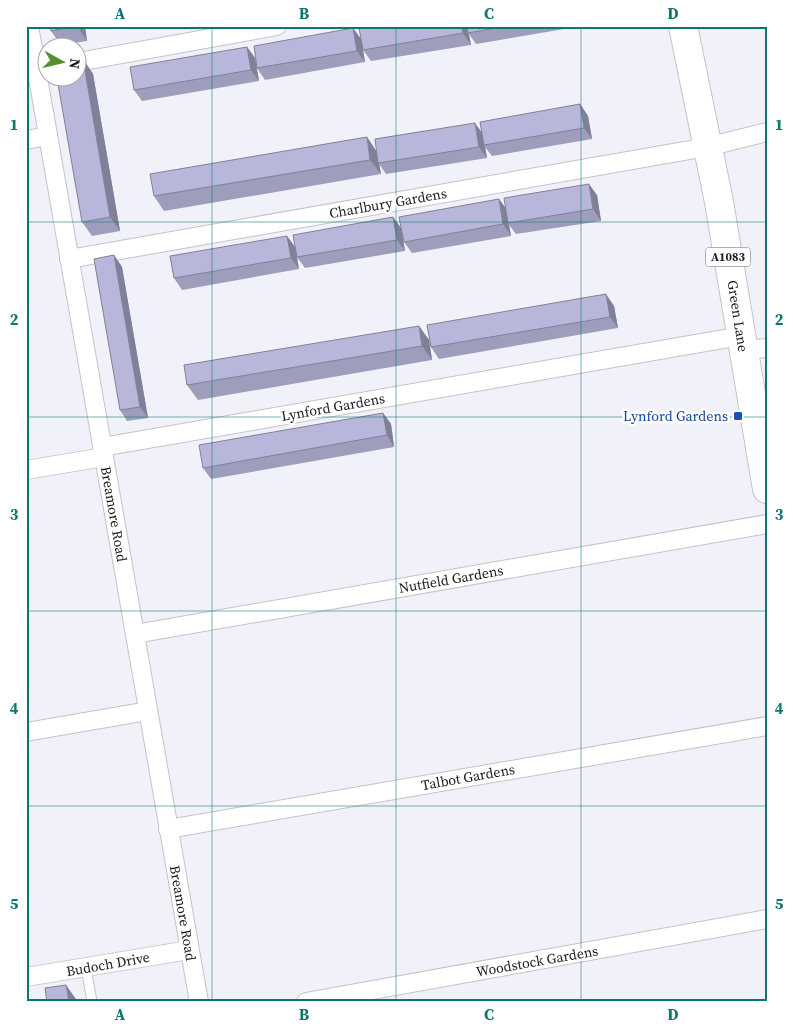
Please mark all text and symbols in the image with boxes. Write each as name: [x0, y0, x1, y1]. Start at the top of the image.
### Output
text: A: [115, 2, 126, 24]
text: B: [299, 2, 310, 24]
text: C: [484, 2, 494, 24]
text: D: [667, 2, 679, 24]
north arrow: [38, 38, 88, 88]
text: N: [64, 57, 85, 70]
text: 1: [10, 113, 18, 135]
text: 1: [775, 113, 783, 135]
street label: Charlbury Gardens: [328, 183, 448, 223]
road number: A1083: [706, 248, 750, 266]
street label: Green Lane: [722, 279, 754, 353]
text: 2: [10, 308, 19, 330]
text: 2: [775, 308, 784, 330]
street label: Lynford Gardens: [280, 388, 386, 426]
place label: Lynford Gardens: [623, 406, 728, 426]
marker: Lynford Gardens: [732, 410, 744, 422]
street label: Breamore Road: [96, 465, 132, 563]
text: 3: [10, 503, 19, 525]
text: 3: [775, 503, 784, 525]
street label: Nutfield Gardens: [397, 560, 505, 598]
text: 4: [10, 697, 19, 719]
text: 4: [775, 697, 784, 719]
street label: Talbot Gardens: [420, 759, 516, 795]
street label: Breamore Road: [165, 864, 201, 962]
text: 5: [10, 892, 19, 914]
text: 5: [775, 892, 784, 914]
street label: Woodstock Gardens: [474, 940, 600, 982]
street label: Budoch Drive: [65, 947, 151, 981]
text: A: [115, 1003, 126, 1025]
text: B: [299, 1003, 310, 1025]
text: C: [484, 1003, 494, 1025]
text: D: [667, 1003, 679, 1025]

